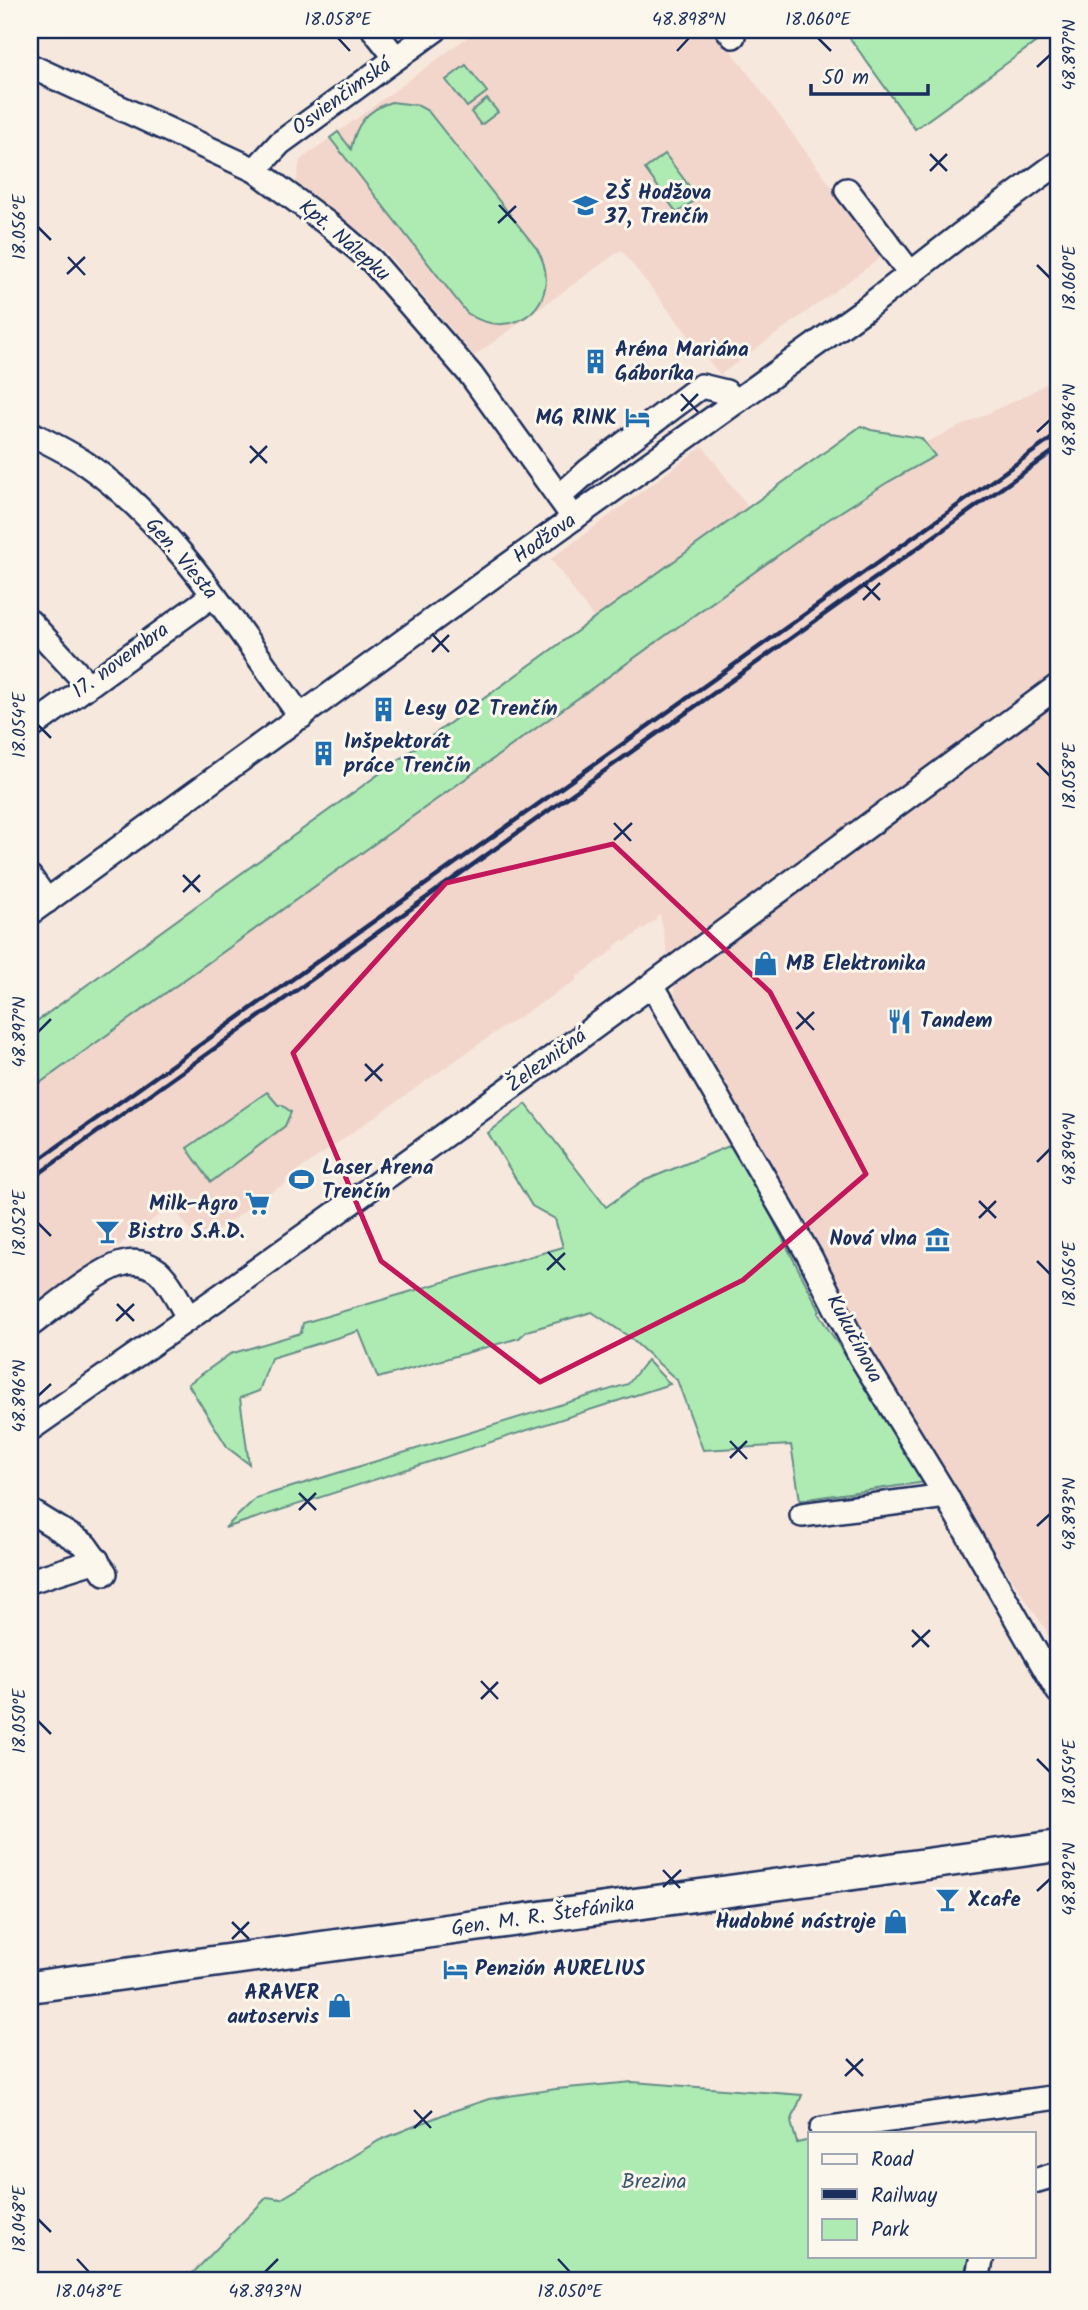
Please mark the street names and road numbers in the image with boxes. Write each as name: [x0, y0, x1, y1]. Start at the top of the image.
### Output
street label: Osvienčimská: [285, 48, 400, 144]
street label: Kpt. Nálepku: [291, 192, 397, 290]
street label: Hodžova: [506, 505, 584, 573]
street label: Gen. Viesta: [136, 510, 226, 608]
street label: 17. novembra: [65, 614, 177, 708]
street label: Železničná: [500, 1019, 596, 1102]
street label: Kukučínova: [817, 1289, 891, 1389]
street label: Gen. M. R. Štefánika: [449, 1888, 637, 1946]

